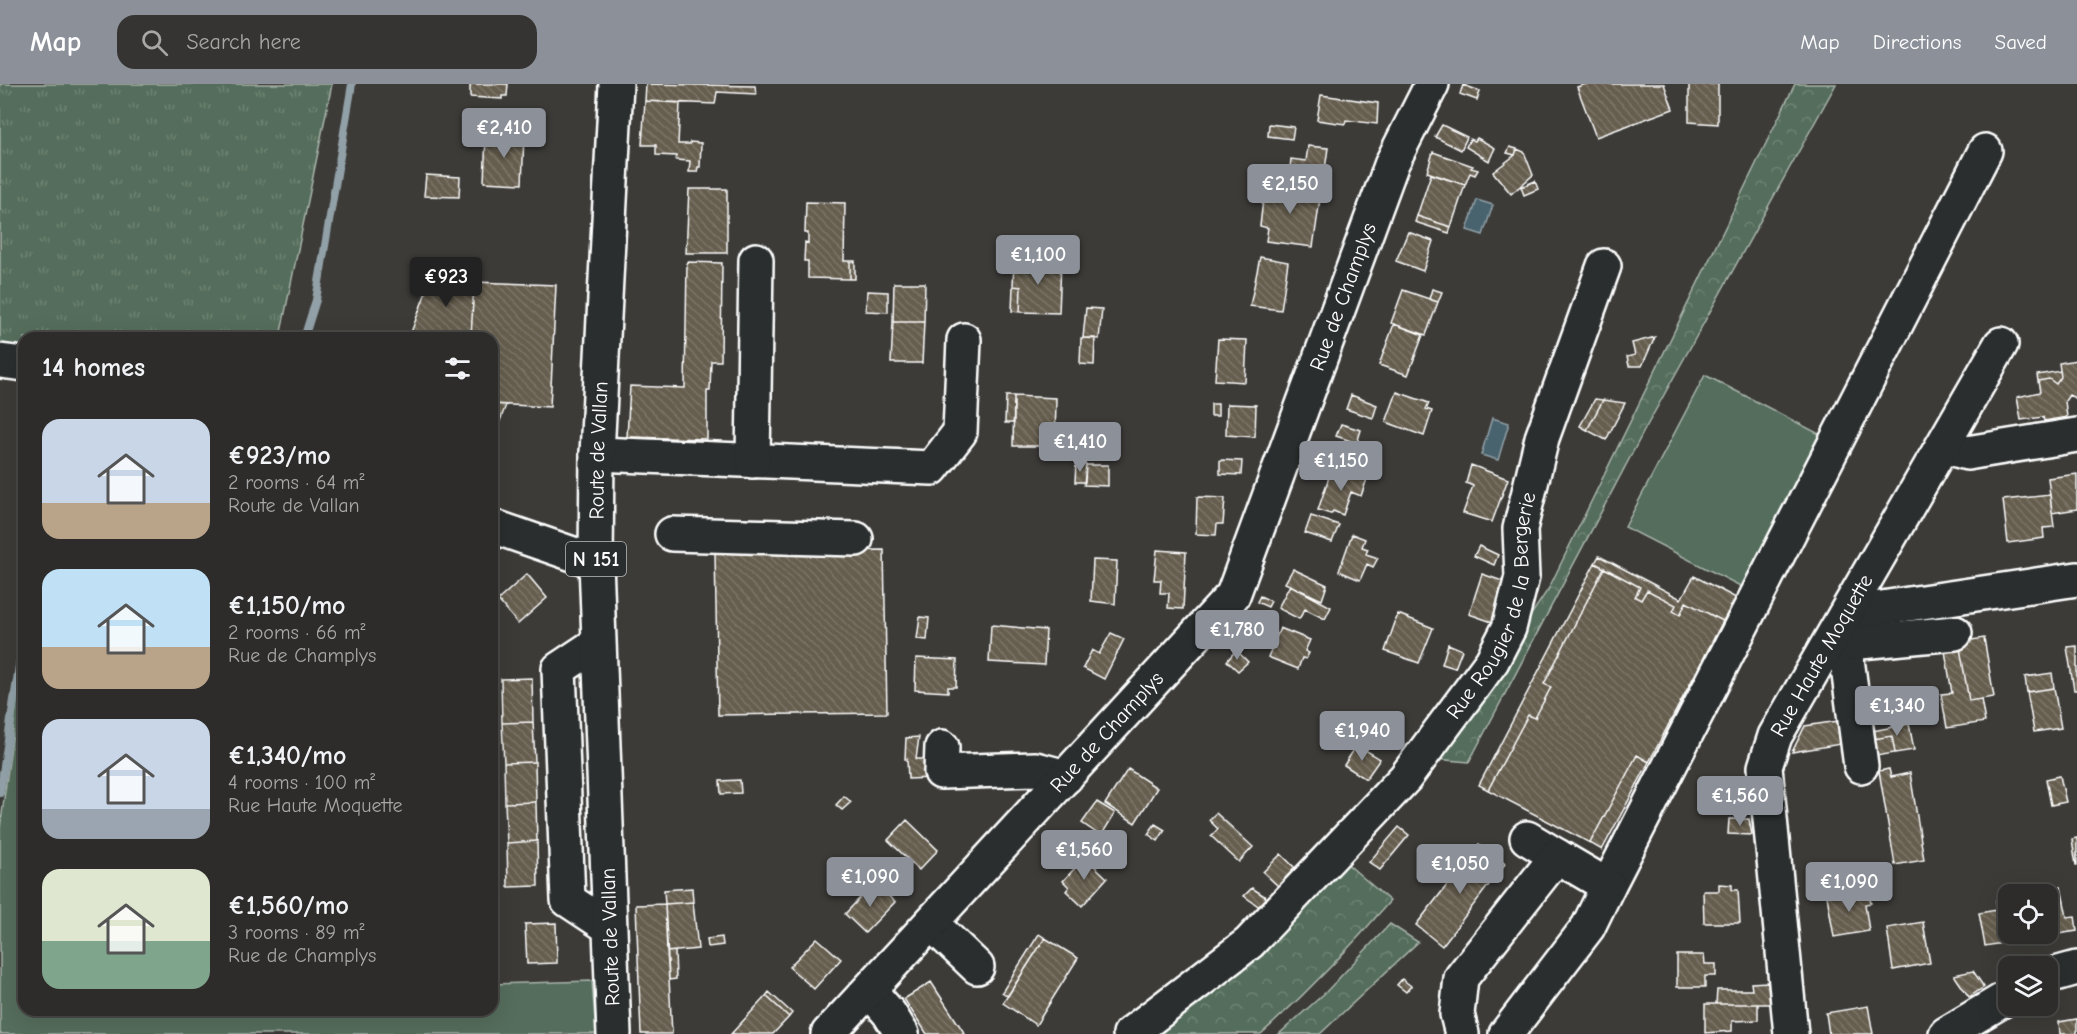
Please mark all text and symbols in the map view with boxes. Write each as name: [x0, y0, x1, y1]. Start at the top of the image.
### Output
search box: [117, 15, 537, 69]
text: Map: [30, 26, 81, 58]
icon: search: [138, 26, 171, 59]
text: Search here: [186, 29, 301, 55]
text: Map: [1800, 30, 1840, 54]
text: Directions: [1873, 30, 1962, 54]
text: Saved: [1995, 30, 2047, 54]
pin: €2,410: [455, 108, 553, 159]
text: €2,410: [476, 116, 532, 139]
pin: €2,150: [1241, 164, 1339, 215]
text: €2,150: [1261, 172, 1319, 195]
street label: Rue de Champlys: [1305, 220, 1381, 374]
pin: €1,100: [989, 235, 1087, 286]
text: €1,100: [1010, 243, 1066, 266]
pin: €923: [410, 257, 482, 308]
text: €923: [424, 265, 468, 288]
icon: filters: [441, 352, 474, 385]
text: 14 homes: [42, 353, 145, 383]
street label: Route de Vallan: [584, 381, 613, 520]
pin: €1,410: [1031, 422, 1129, 473]
text: €1,410: [1053, 430, 1107, 453]
text: €923/mo: [228, 441, 331, 471]
pin: €1,150: [1292, 441, 1390, 492]
icon: home: [90, 443, 162, 515]
text: €1,150: [1313, 449, 1369, 472]
text: 2 rooms · 64 m²: [228, 471, 364, 494]
street label: Rue Rougier de la Bergerie: [1441, 489, 1541, 723]
text: Route de Vallan: [228, 494, 360, 517]
road number: N 151: [566, 542, 626, 576]
street label: Rue Haute Moquette: [1765, 570, 1878, 741]
text: €1,150/mo: [228, 591, 346, 621]
icon: home: [90, 593, 162, 665]
pin: €1,780: [1188, 610, 1286, 661]
text: €1,780: [1209, 618, 1265, 641]
text: 2 rooms · 66 m²: [228, 621, 366, 644]
text: Rue de Champlys: [228, 644, 376, 667]
street label: Rue de Champlys: [1045, 667, 1168, 797]
pin: €1,340: [1848, 686, 1946, 737]
text: €1,340: [1869, 694, 1925, 717]
pin: €1,940: [1313, 711, 1411, 762]
text: €1,940: [1334, 719, 1390, 742]
text: €1,340/mo: [228, 741, 347, 771]
icon: home: [90, 743, 162, 815]
text: 4 rooms · 100 m²: [228, 771, 375, 794]
pin: €1,560: [1691, 776, 1789, 827]
text: €1,560: [1711, 784, 1769, 807]
text: Rue Haute Moquette: [228, 794, 402, 817]
pin: €1,560: [1035, 830, 1133, 881]
text: €1,560: [1055, 838, 1113, 861]
pin: €1,050: [1411, 844, 1509, 895]
text: €1,050: [1431, 852, 1489, 875]
pin: €1,090: [821, 857, 919, 908]
pin: €1,090: [1800, 862, 1898, 913]
text: €1,090: [841, 865, 899, 888]
street label: Route de Vallan: [596, 867, 624, 1007]
text: €1,090: [1820, 870, 1878, 893]
map controls: [1998, 884, 2058, 1016]
button: locate: [1998, 884, 2058, 944]
text: €1,560/mo: [228, 891, 349, 921]
icon: home: [90, 893, 162, 965]
text: 3 rooms · 89 m²: [228, 921, 364, 944]
text: Rue de Champlys: [228, 944, 376, 967]
button: layers: [1998, 956, 2058, 1016]

